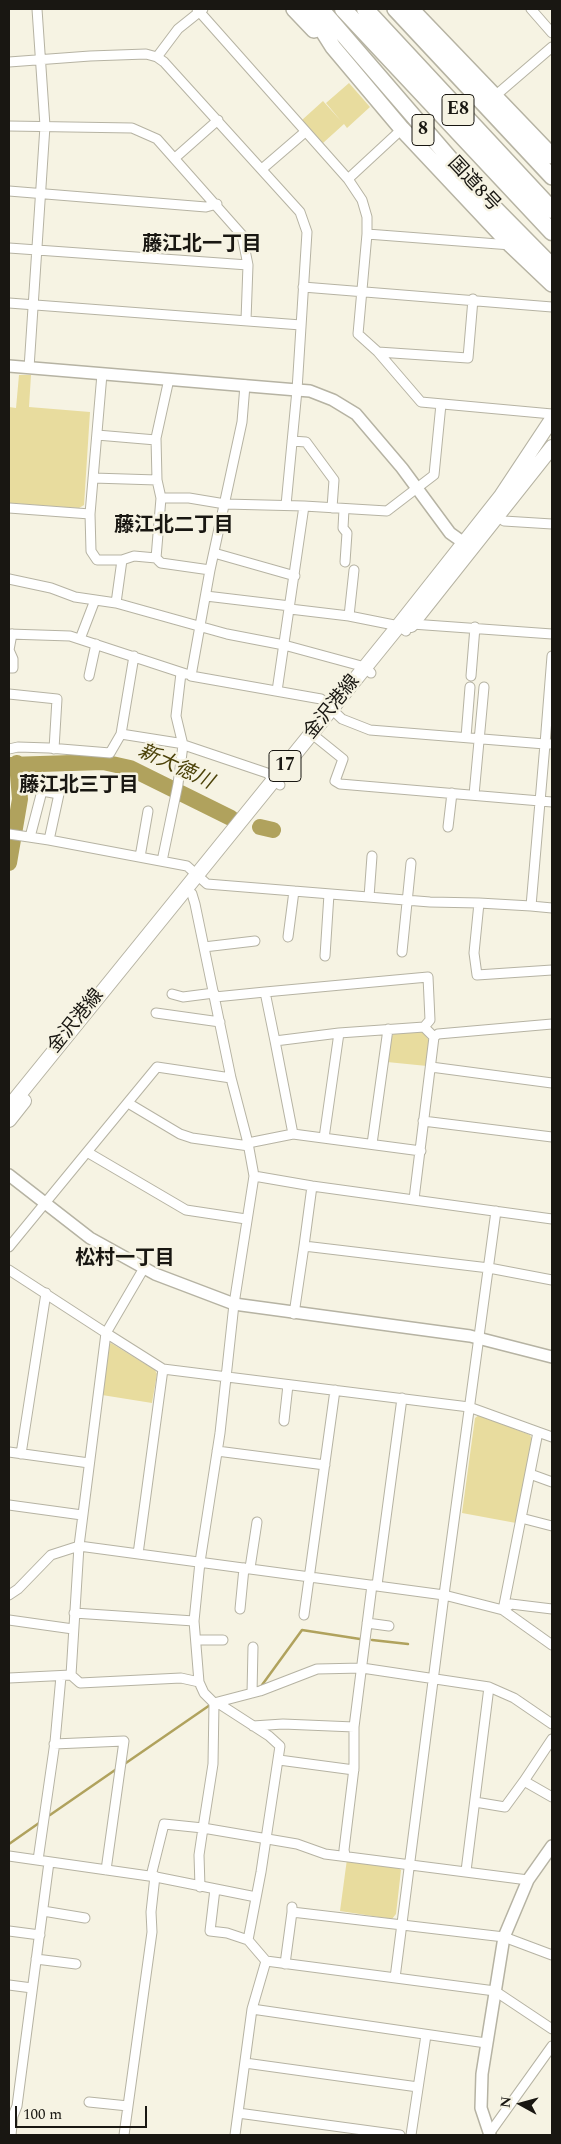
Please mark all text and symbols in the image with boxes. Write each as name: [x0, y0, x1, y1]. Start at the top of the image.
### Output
road number: E8: [442, 94, 474, 126]
road number: 8: [412, 114, 434, 146]
street label: 国道8号: [442, 153, 504, 217]
district label: 藤江北一丁目: [142, 234, 262, 258]
district label: 藤江北二丁目: [114, 515, 234, 539]
street label: 金沢港線: [300, 671, 366, 745]
water label: 新大徳川: [134, 740, 216, 796]
road number: 17: [269, 750, 301, 781]
district label: 藤江北三丁目: [19, 775, 139, 799]
street label: 金沢港線: [44, 985, 110, 1059]
district label: 松村一丁目: [75, 1248, 175, 1272]
north arrow: [496, 2079, 546, 2129]
text: N: [494, 2095, 517, 2109]
scale bar: [18, 2096, 150, 2128]
text: 100 m: [23, 2103, 62, 2126]

